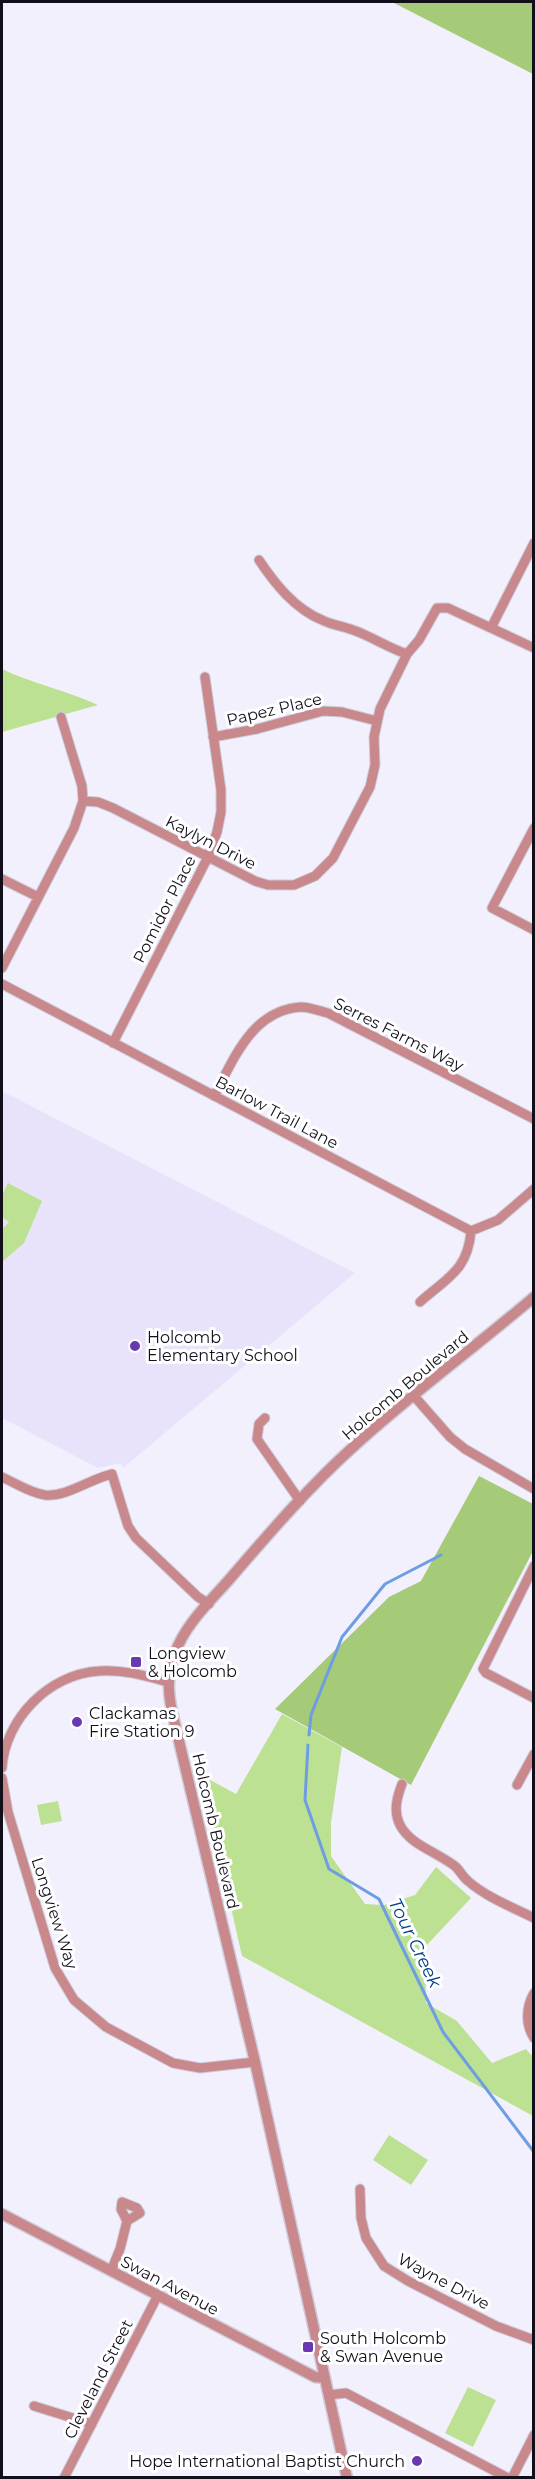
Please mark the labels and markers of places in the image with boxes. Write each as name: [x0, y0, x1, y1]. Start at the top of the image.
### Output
place label: Holcomb Elementary School: [147, 1328, 298, 1365]
marker: Holcomb Elementary School: [128, 1339, 142, 1353]
place label: Longview & Holcomb: [148, 1644, 237, 1681]
marker: Longview & Holcomb: [129, 1655, 143, 1669]
place label: Clackamas Fire Station 9: [89, 1704, 195, 1741]
marker: Clackamas Fire Station 9: [70, 1715, 84, 1729]
place label: South Holcomb & Swan Avenue: [320, 2329, 446, 2366]
marker: South Holcomb & Swan Avenue: [301, 2340, 315, 2354]
place label: Hope International Baptist Church: [129, 2452, 405, 2471]
marker: Hope International Baptist Church: [410, 2454, 424, 2468]

